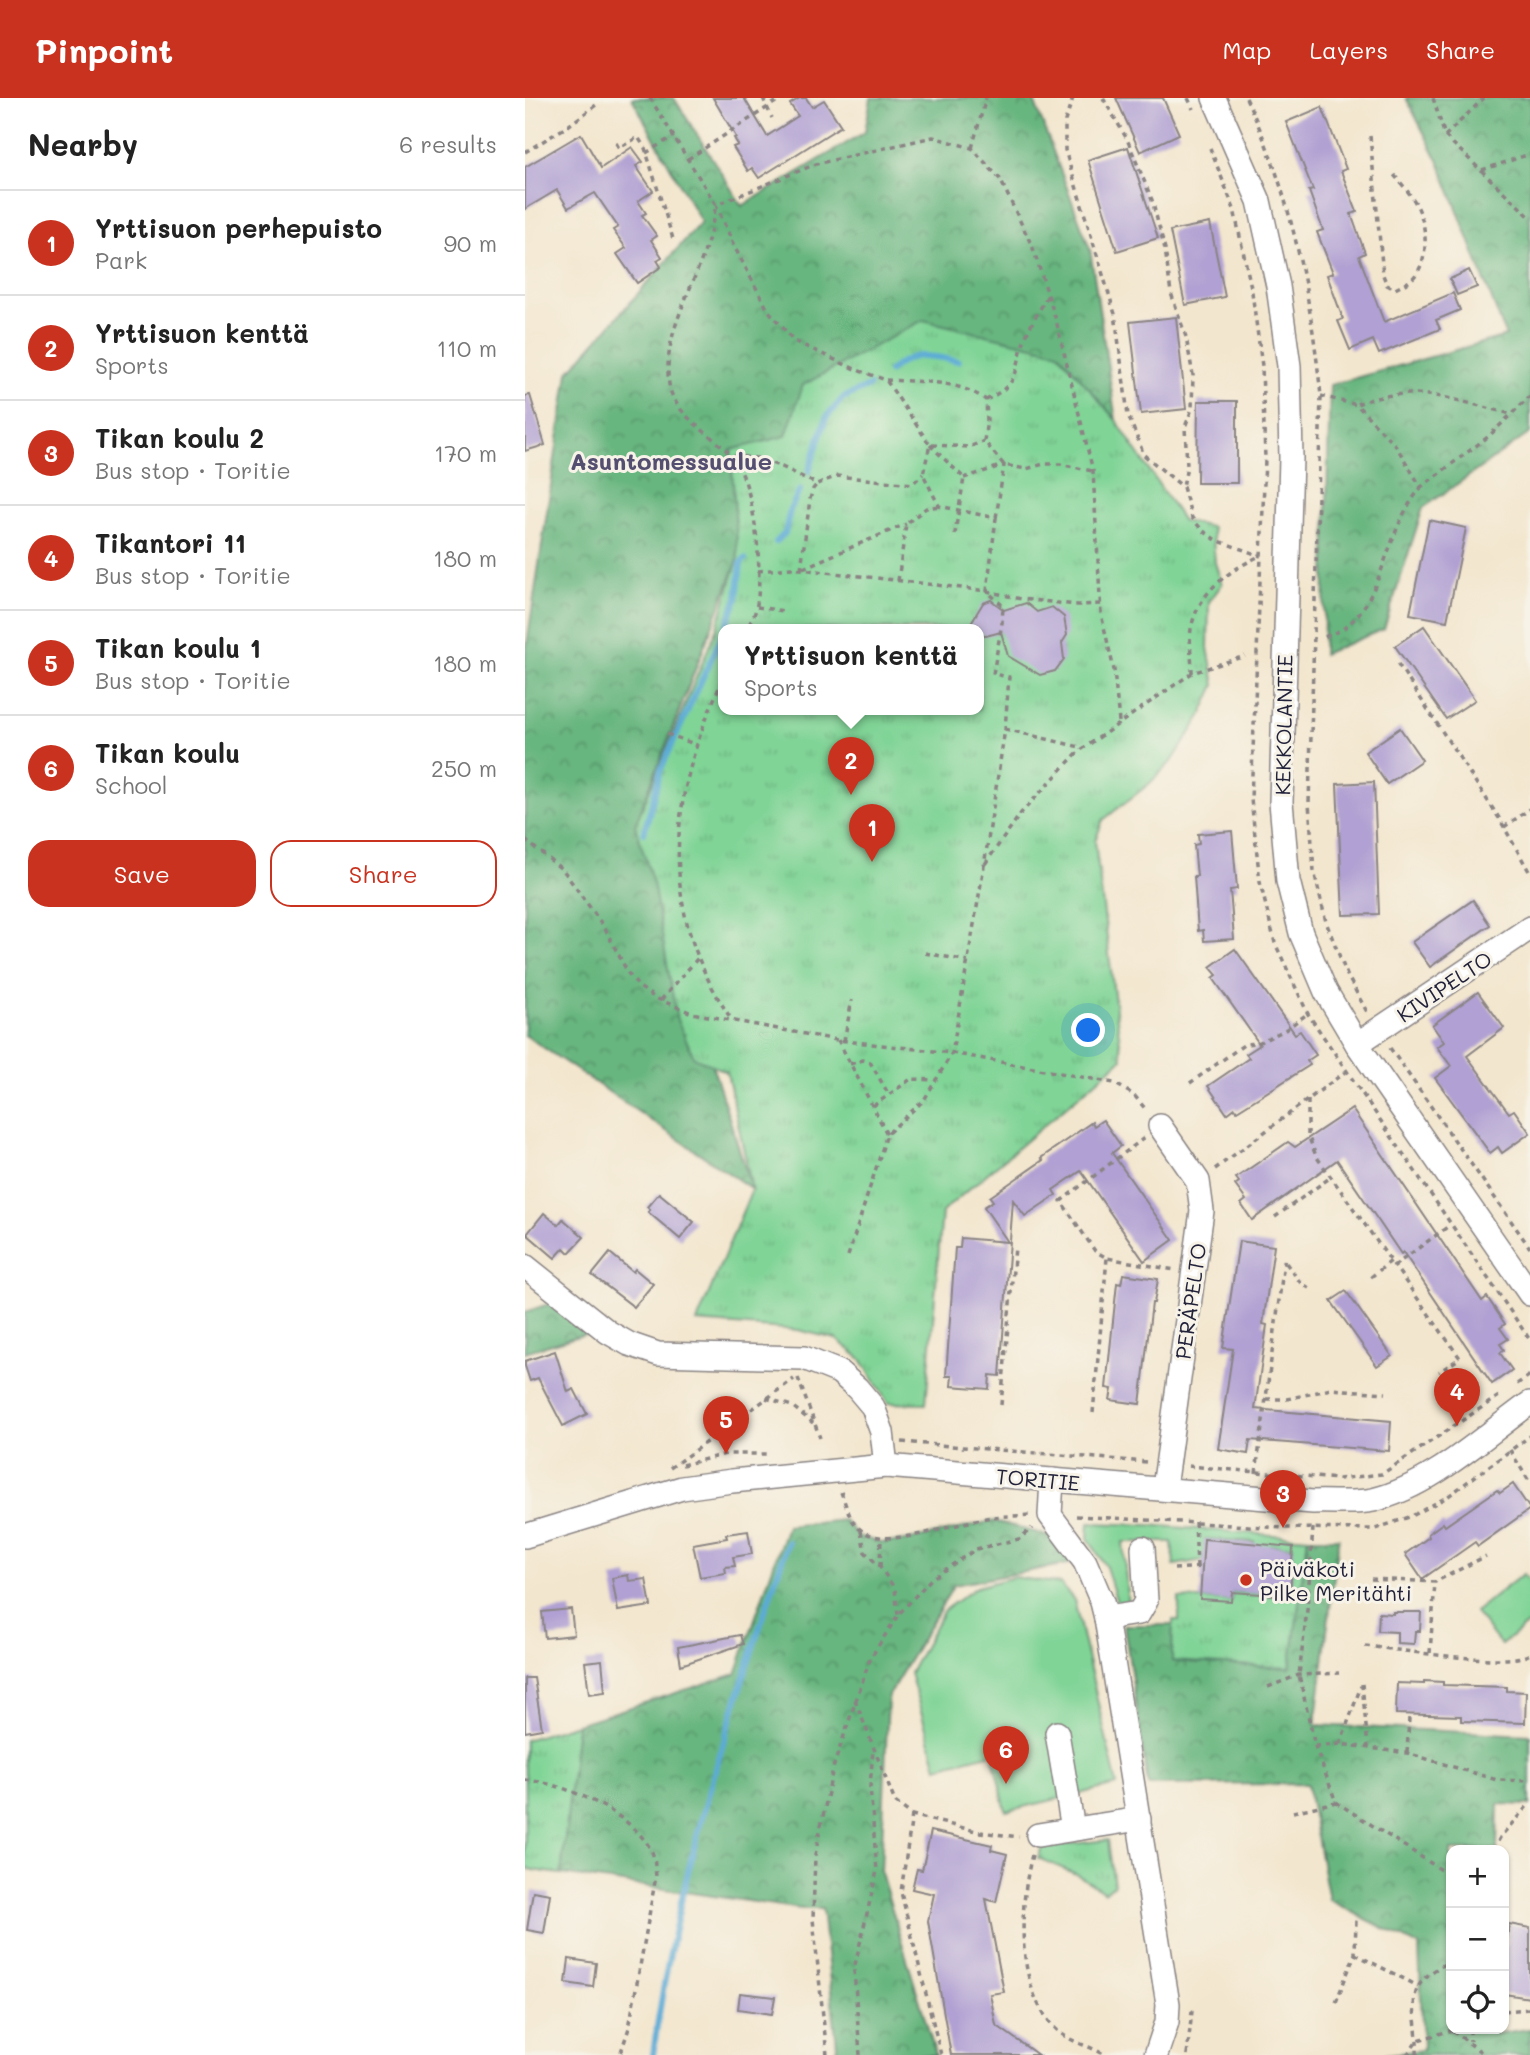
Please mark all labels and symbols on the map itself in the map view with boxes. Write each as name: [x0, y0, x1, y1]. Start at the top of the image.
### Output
district label: Asuntomessualue: [570, 445, 772, 476]
street label: KEKKOLANTIE: [1268, 654, 1298, 796]
pin: 2: [828, 737, 874, 795]
pin: 1: [849, 804, 895, 862]
street label: KIVIPELTO: [1391, 944, 1497, 1028]
your location: [1071, 1013, 1105, 1047]
street label: PERÄPELTO: [1168, 1241, 1212, 1361]
pin: 4: [1434, 1368, 1480, 1426]
pin: 5: [703, 1396, 749, 1454]
street label: TORITIE: [995, 1462, 1081, 1496]
pin: 3: [1260, 1470, 1306, 1528]
place label: Päiväkoti Pilke Meritähti: [1260, 1555, 1412, 1606]
marker: Päiväkoti Pilke Meritähti: [1238, 1572, 1254, 1588]
pin: 6: [983, 1726, 1029, 1784]

